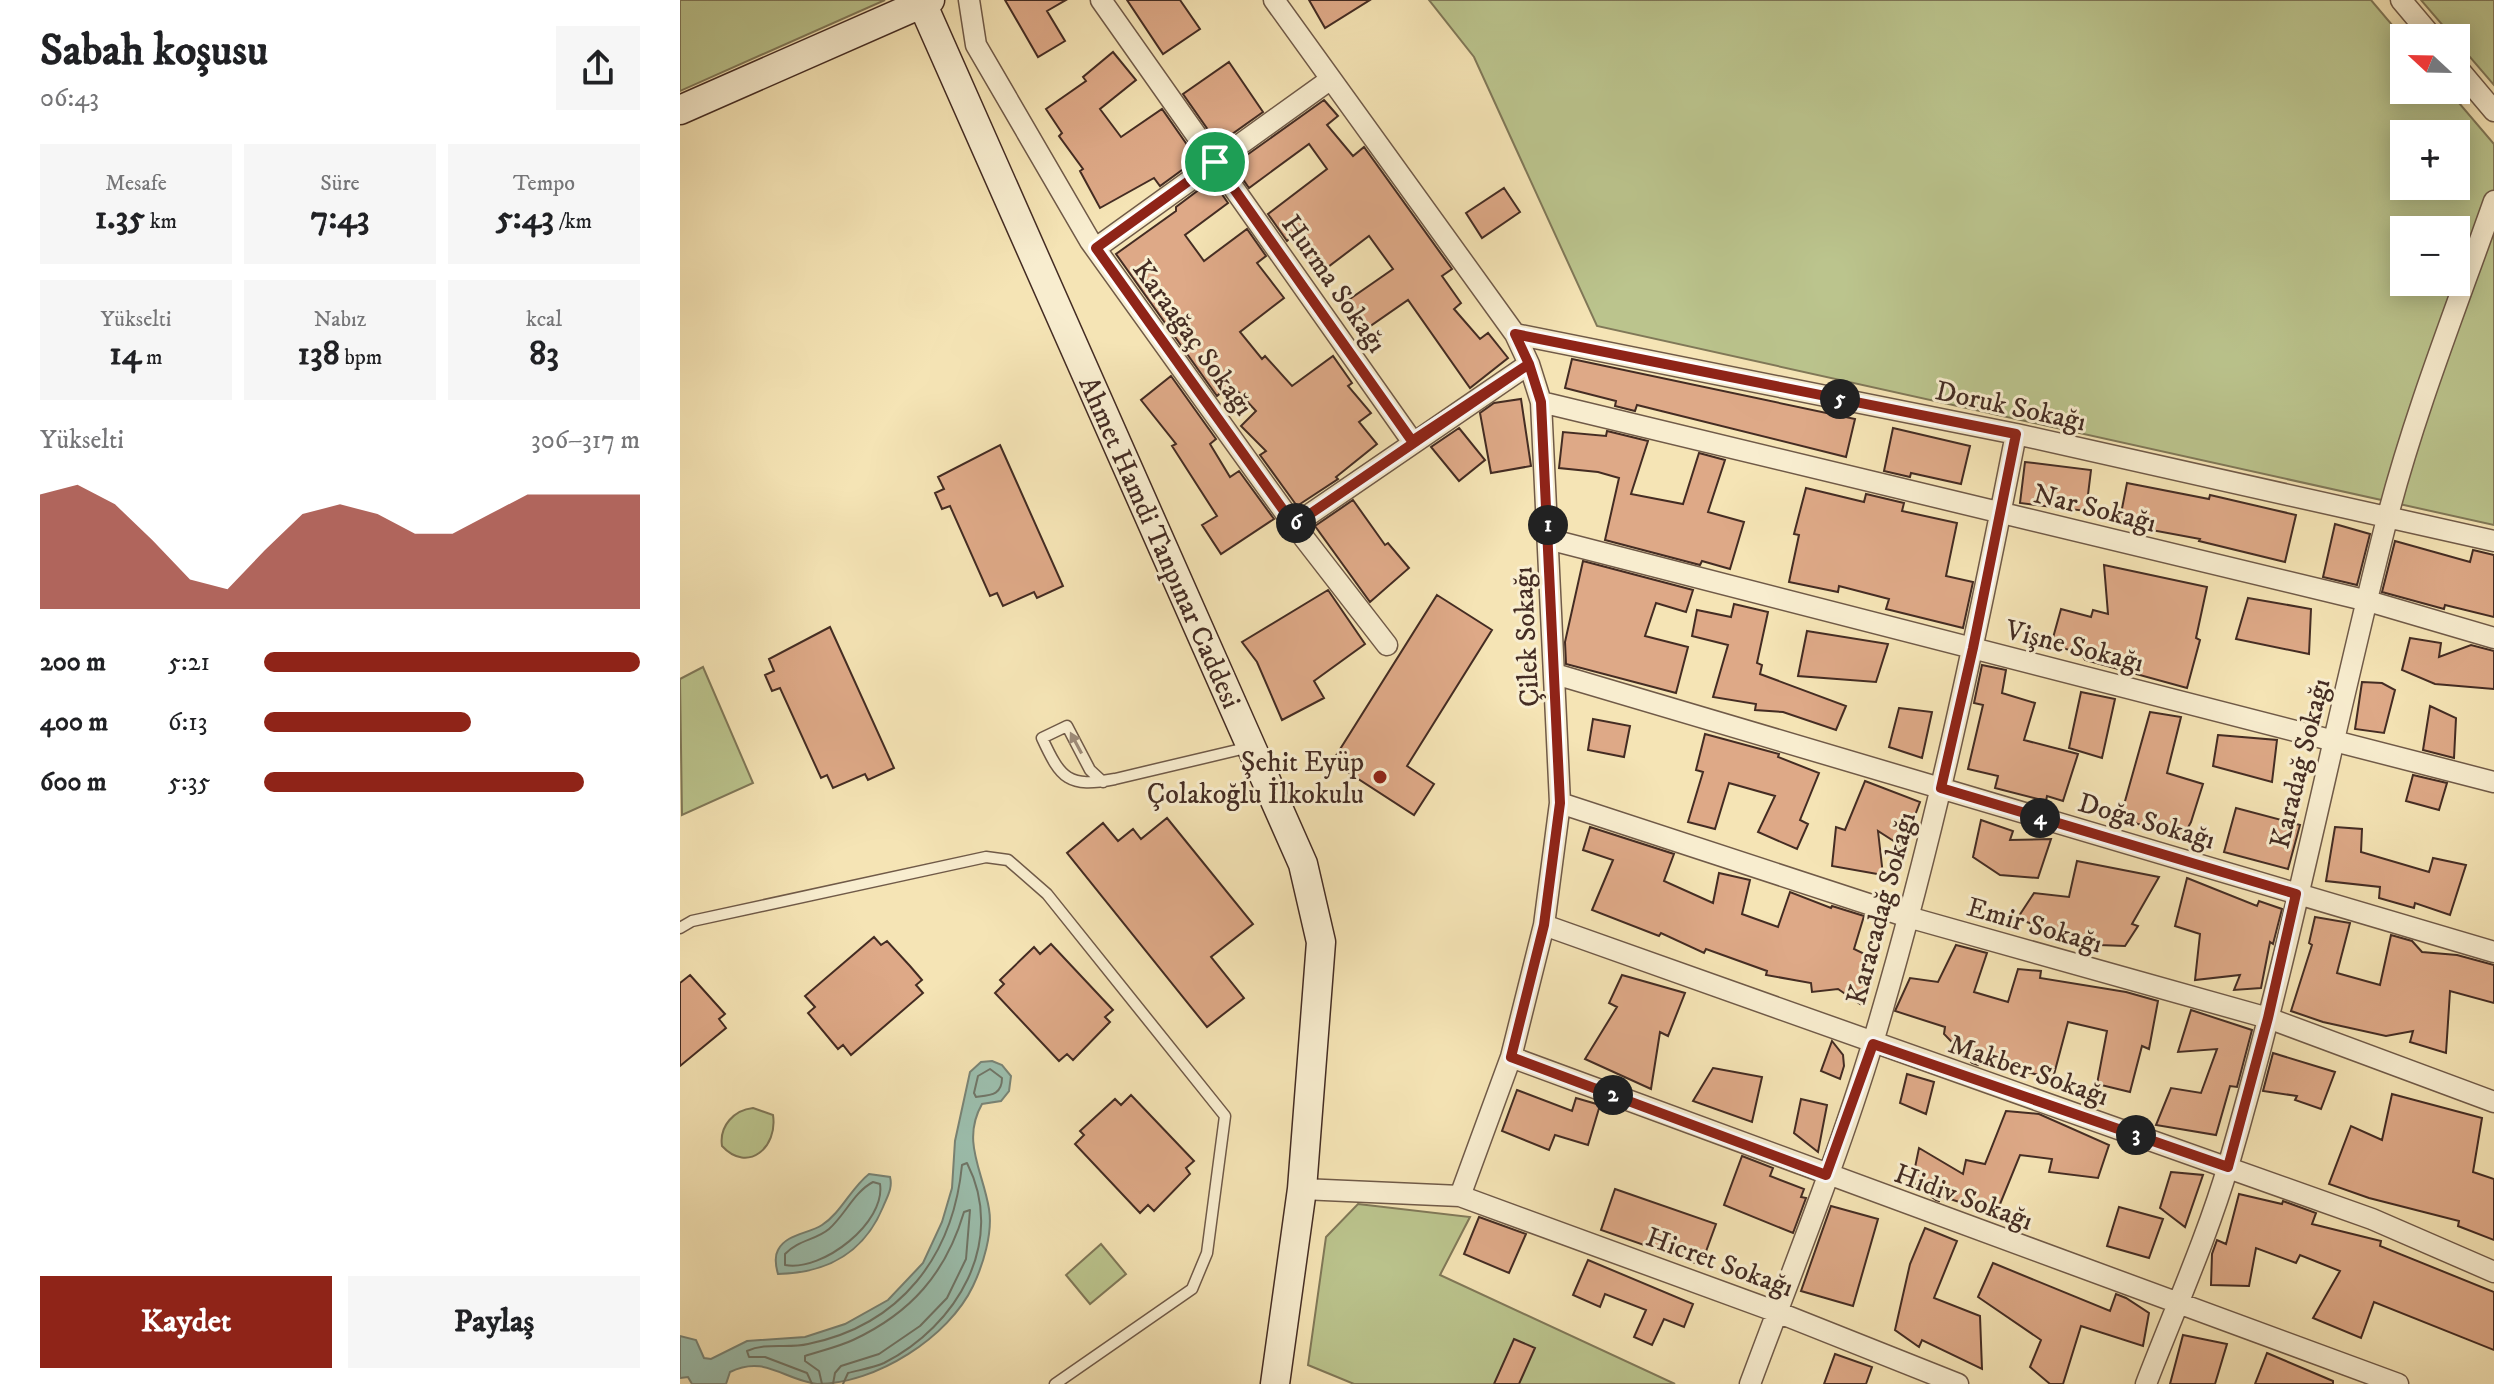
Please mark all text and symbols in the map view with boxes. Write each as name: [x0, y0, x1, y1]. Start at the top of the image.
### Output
text: Sabah koşusu: [40, 24, 268, 79]
north arrow: [2390, 24, 2470, 104]
map controls: [2390, 24, 2470, 296]
button: share: [556, 26, 640, 110]
text: 06:43: [40, 82, 99, 115]
button: +: [2390, 120, 2470, 200]
pin: [1181, 128, 1249, 196]
icon: arrive: [1193, 140, 1237, 184]
text: Mesafe: [105, 170, 167, 197]
text: Süre: [320, 170, 360, 197]
text: Tempo: [513, 170, 575, 197]
text: 1.35: [95, 197, 145, 239]
text: 7:43: [310, 197, 370, 239]
text: 5:43: [496, 197, 554, 239]
text: km: [145, 208, 177, 235]
text: /km: [554, 208, 592, 235]
street label: Hurma Sokağı: [1273, 208, 1394, 360]
button: −: [2390, 216, 2470, 296]
street label: Karaağaç Sokağı: [1124, 253, 1261, 423]
text: Yükselti: [100, 306, 172, 333]
text: Nabız: [314, 306, 366, 333]
text: kcal: [526, 306, 562, 333]
text: 14: [109, 333, 141, 375]
text: 138: [298, 333, 340, 375]
text: 83: [529, 333, 559, 375]
text: m: [141, 344, 163, 371]
text: bpm: [340, 344, 382, 371]
street label: Ahmet Hamdi Tanpınar Caddesi: [1071, 371, 1249, 714]
street label: Doruk Sokağı: [1932, 373, 2089, 439]
pin: 5: [1820, 379, 1860, 419]
text: 5: [1835, 385, 1845, 412]
text: Yükselti: [40, 424, 124, 457]
text: 306–317 m: [531, 424, 640, 457]
street label: Nar Sokağı: [2030, 476, 2160, 541]
pin: 6: [1276, 503, 1316, 543]
pin: 1: [1528, 505, 1568, 545]
text: 6: [1290, 509, 1302, 536]
text: 1: [1544, 511, 1552, 538]
street label: Çilek Sokağı: [1505, 566, 1548, 708]
street label: Vişne Sokağı: [2001, 612, 2147, 681]
text: 200 m: [40, 646, 106, 679]
text: 5:21: [168, 646, 210, 679]
street label: Karadağ Sokağı: [2262, 675, 2339, 852]
text: 400 m: [40, 706, 108, 739]
text: 6:13: [168, 706, 208, 739]
one-way arrow: [1070, 732, 1083, 755]
place label: Şehit Eyüp Çolakoğlu İlkokulu: [1147, 745, 1364, 812]
text: 600 m: [40, 766, 107, 799]
text: 5:35: [168, 766, 210, 799]
marker: Şehit Eyüp Çolakoğlu İlkokulu: [1371, 768, 1389, 786]
street label: Doğa Sokağı: [2074, 785, 2219, 858]
pin: 4: [2020, 798, 2060, 838]
text: 4: [2034, 804, 2046, 831]
street label: Karacadağ Sokağı: [1839, 808, 1924, 1009]
street label: Emir Sokağı: [1963, 889, 2106, 961]
street label: Makber Sokağı: [1944, 1027, 2113, 1114]
pin: 2: [1593, 1075, 1633, 1115]
text: 2: [1608, 1081, 1618, 1108]
pin: 3: [2116, 1115, 2156, 1155]
text: 3: [2132, 1121, 2140, 1148]
street label: Hidiv Sokağı: [1889, 1156, 2038, 1239]
street label: Hicret Sokağı: [1641, 1220, 1798, 1305]
button: Kaydet: [40, 1276, 332, 1368]
button: Paylaş: [348, 1276, 640, 1368]

